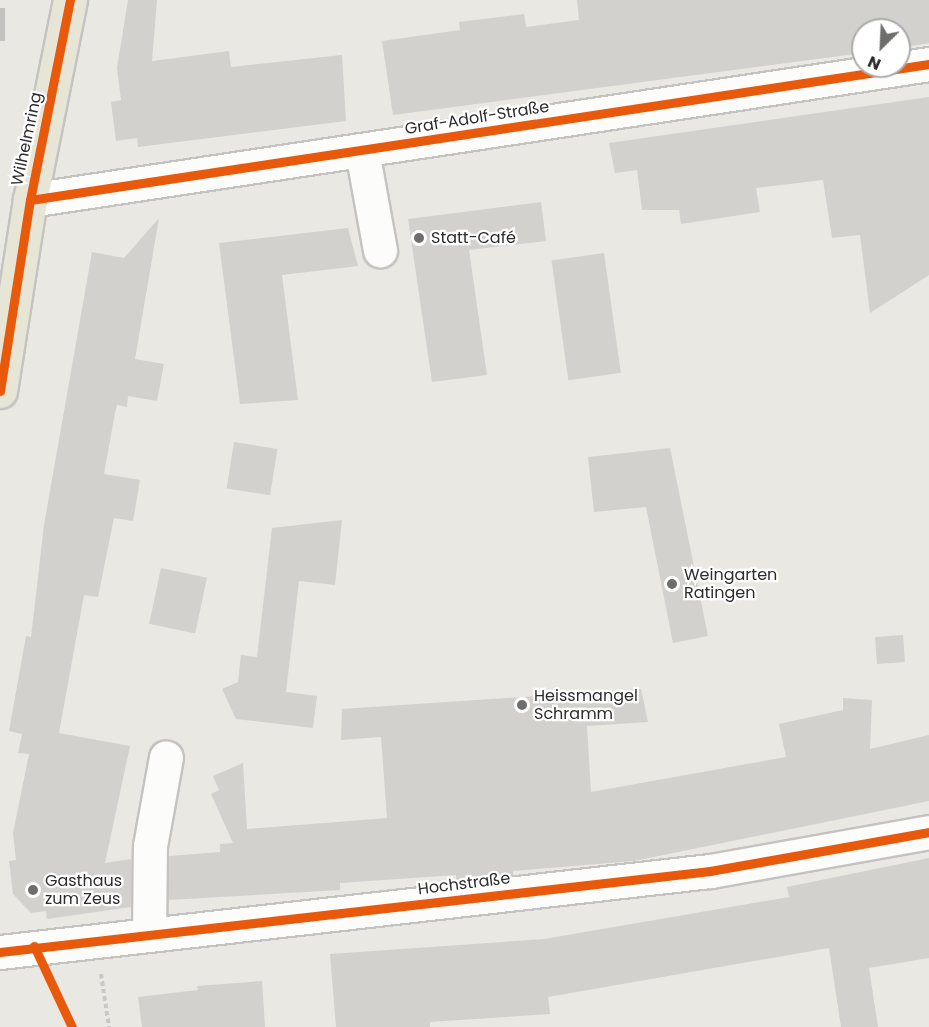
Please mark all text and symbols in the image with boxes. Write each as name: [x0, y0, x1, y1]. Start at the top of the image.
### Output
north arrow: [851, 18, 911, 78]
text: N: [864, 50, 884, 76]
street label: Wilhelmring: [8, 91, 46, 187]
street label: Graf-Adolf-Straße: [403, 97, 551, 139]
place label: Statt-Café: [431, 228, 516, 248]
marker: Statt-Café: [412, 231, 426, 245]
place label: Weingarten Ratingen: [684, 565, 777, 603]
marker: Weingarten Ratingen: [665, 577, 679, 591]
place label: Heissmangel Schramm: [534, 686, 638, 724]
marker: Heissmangel Schramm: [515, 698, 529, 712]
street label: Hochstraße: [417, 869, 511, 899]
place label: Gasthaus zum Zeus: [45, 871, 122, 909]
marker: Gasthaus zum Zeus: [26, 883, 40, 897]

